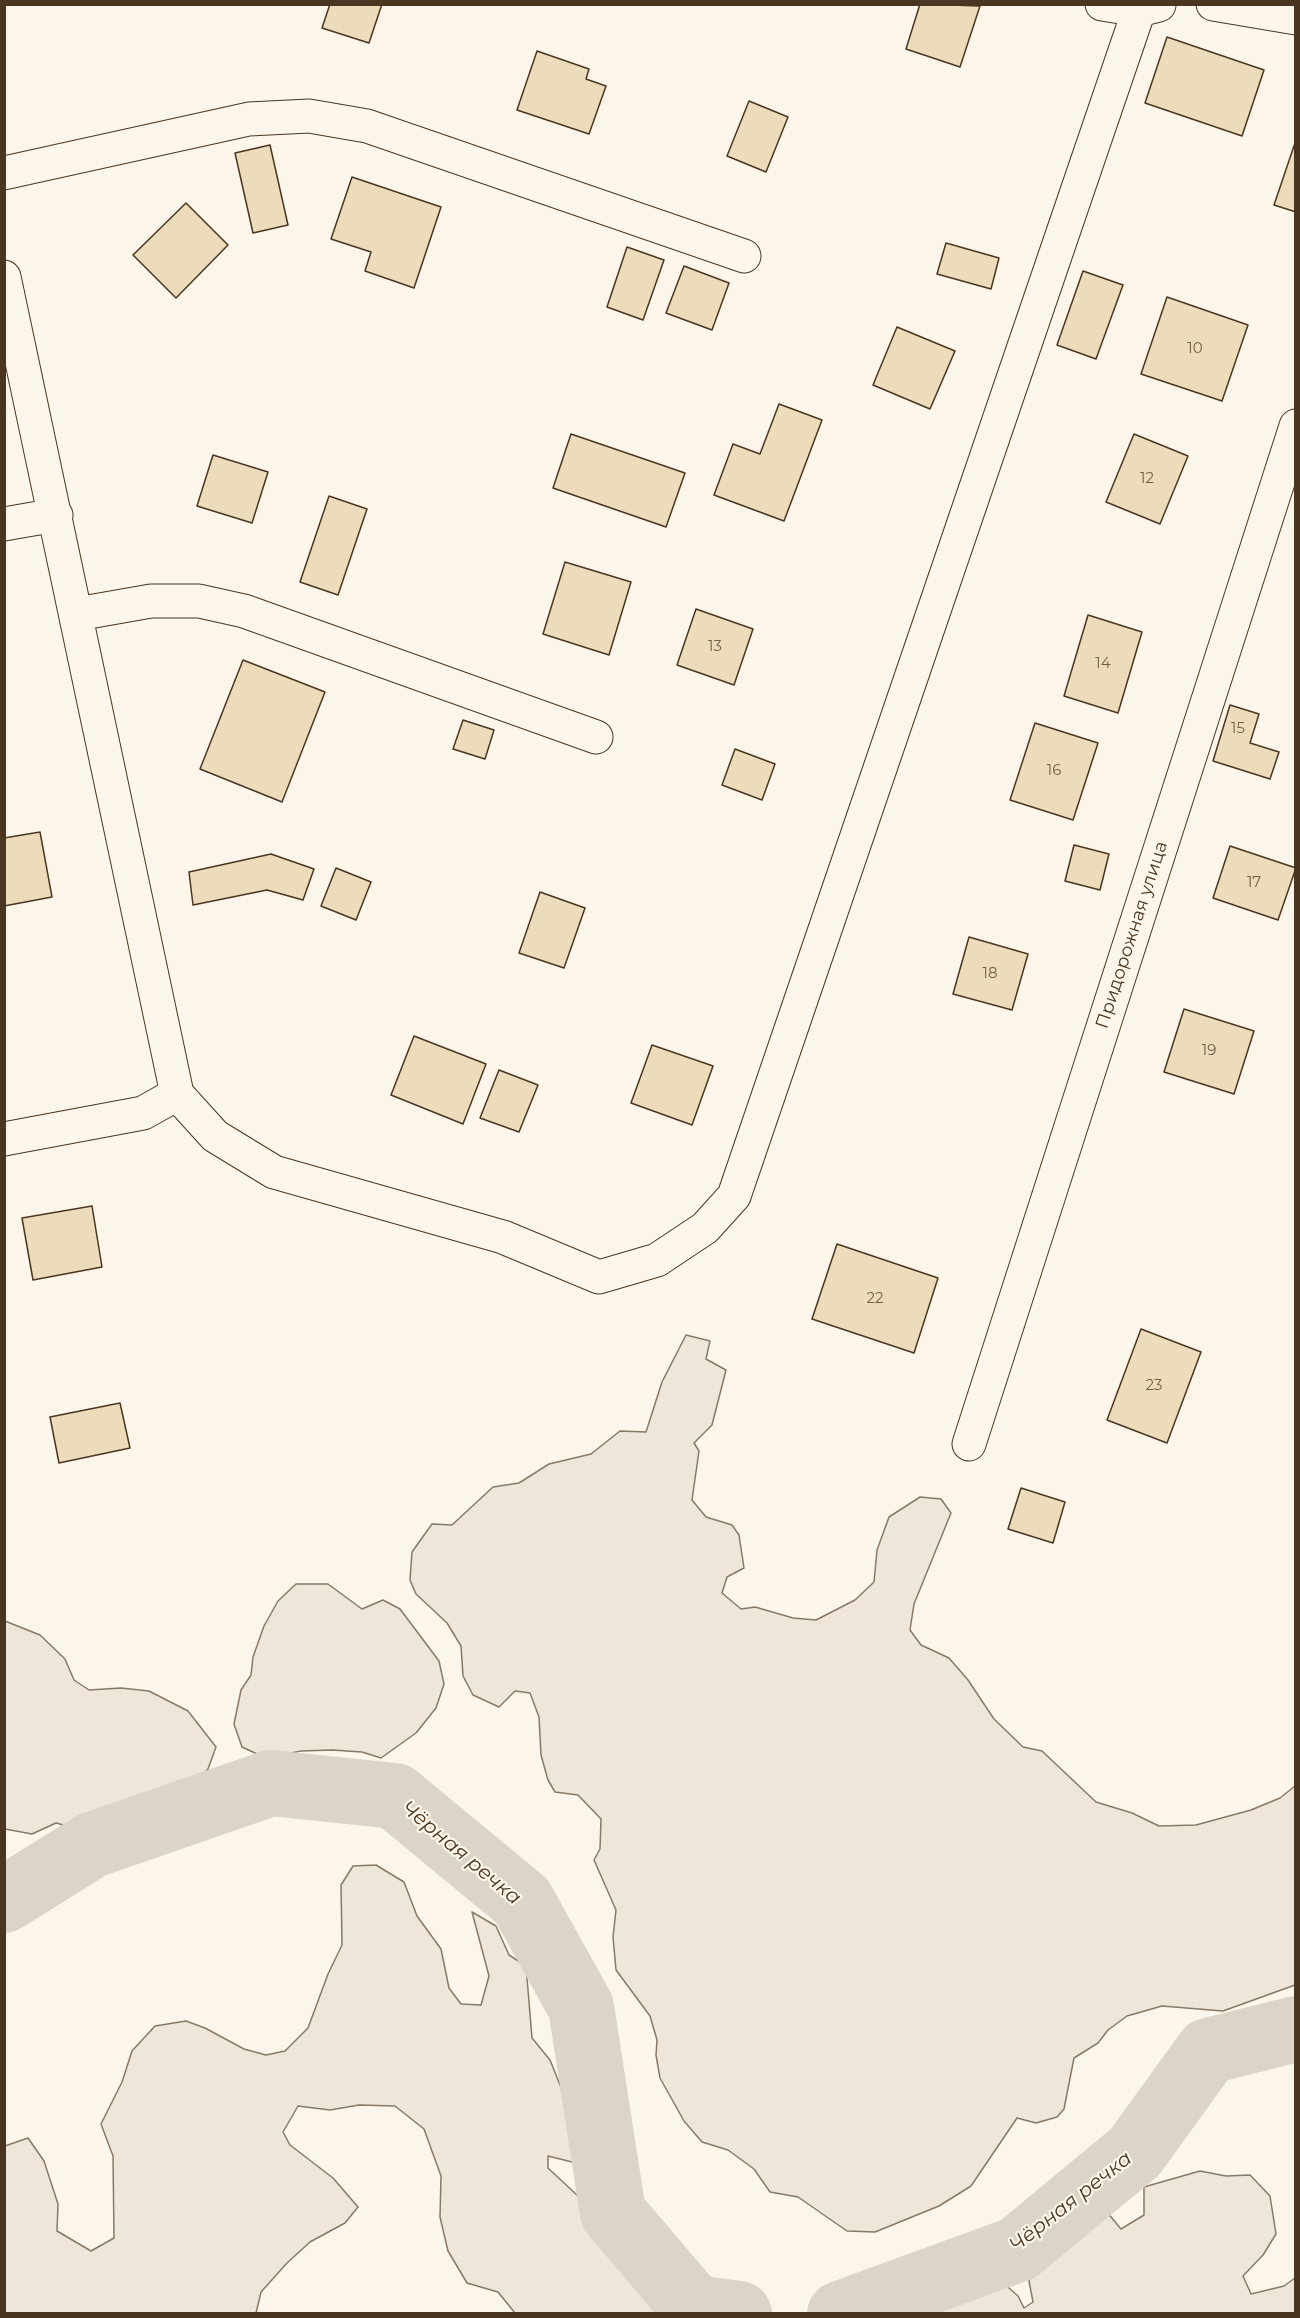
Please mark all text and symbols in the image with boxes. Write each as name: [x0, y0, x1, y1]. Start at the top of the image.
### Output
house number: 10: [1187, 340, 1203, 358]
house number: 12: [1140, 470, 1154, 488]
house number: 13: [708, 638, 722, 656]
house number: 14: [1095, 655, 1111, 673]
house number: 15: [1231, 720, 1245, 738]
house number: 16: [1047, 762, 1061, 780]
street label: Придорожная улица: [1092, 839, 1172, 1031]
house number: 17: [1247, 874, 1261, 892]
house number: 18: [983, 965, 997, 983]
house number: 19: [1202, 1042, 1216, 1060]
house number: 22: [866, 1290, 884, 1308]
house number: 23: [1146, 1377, 1162, 1395]
water label: Чёрная речка: [396, 1796, 526, 1910]
water label: Чёрная речка: [1005, 2147, 1137, 2257]

